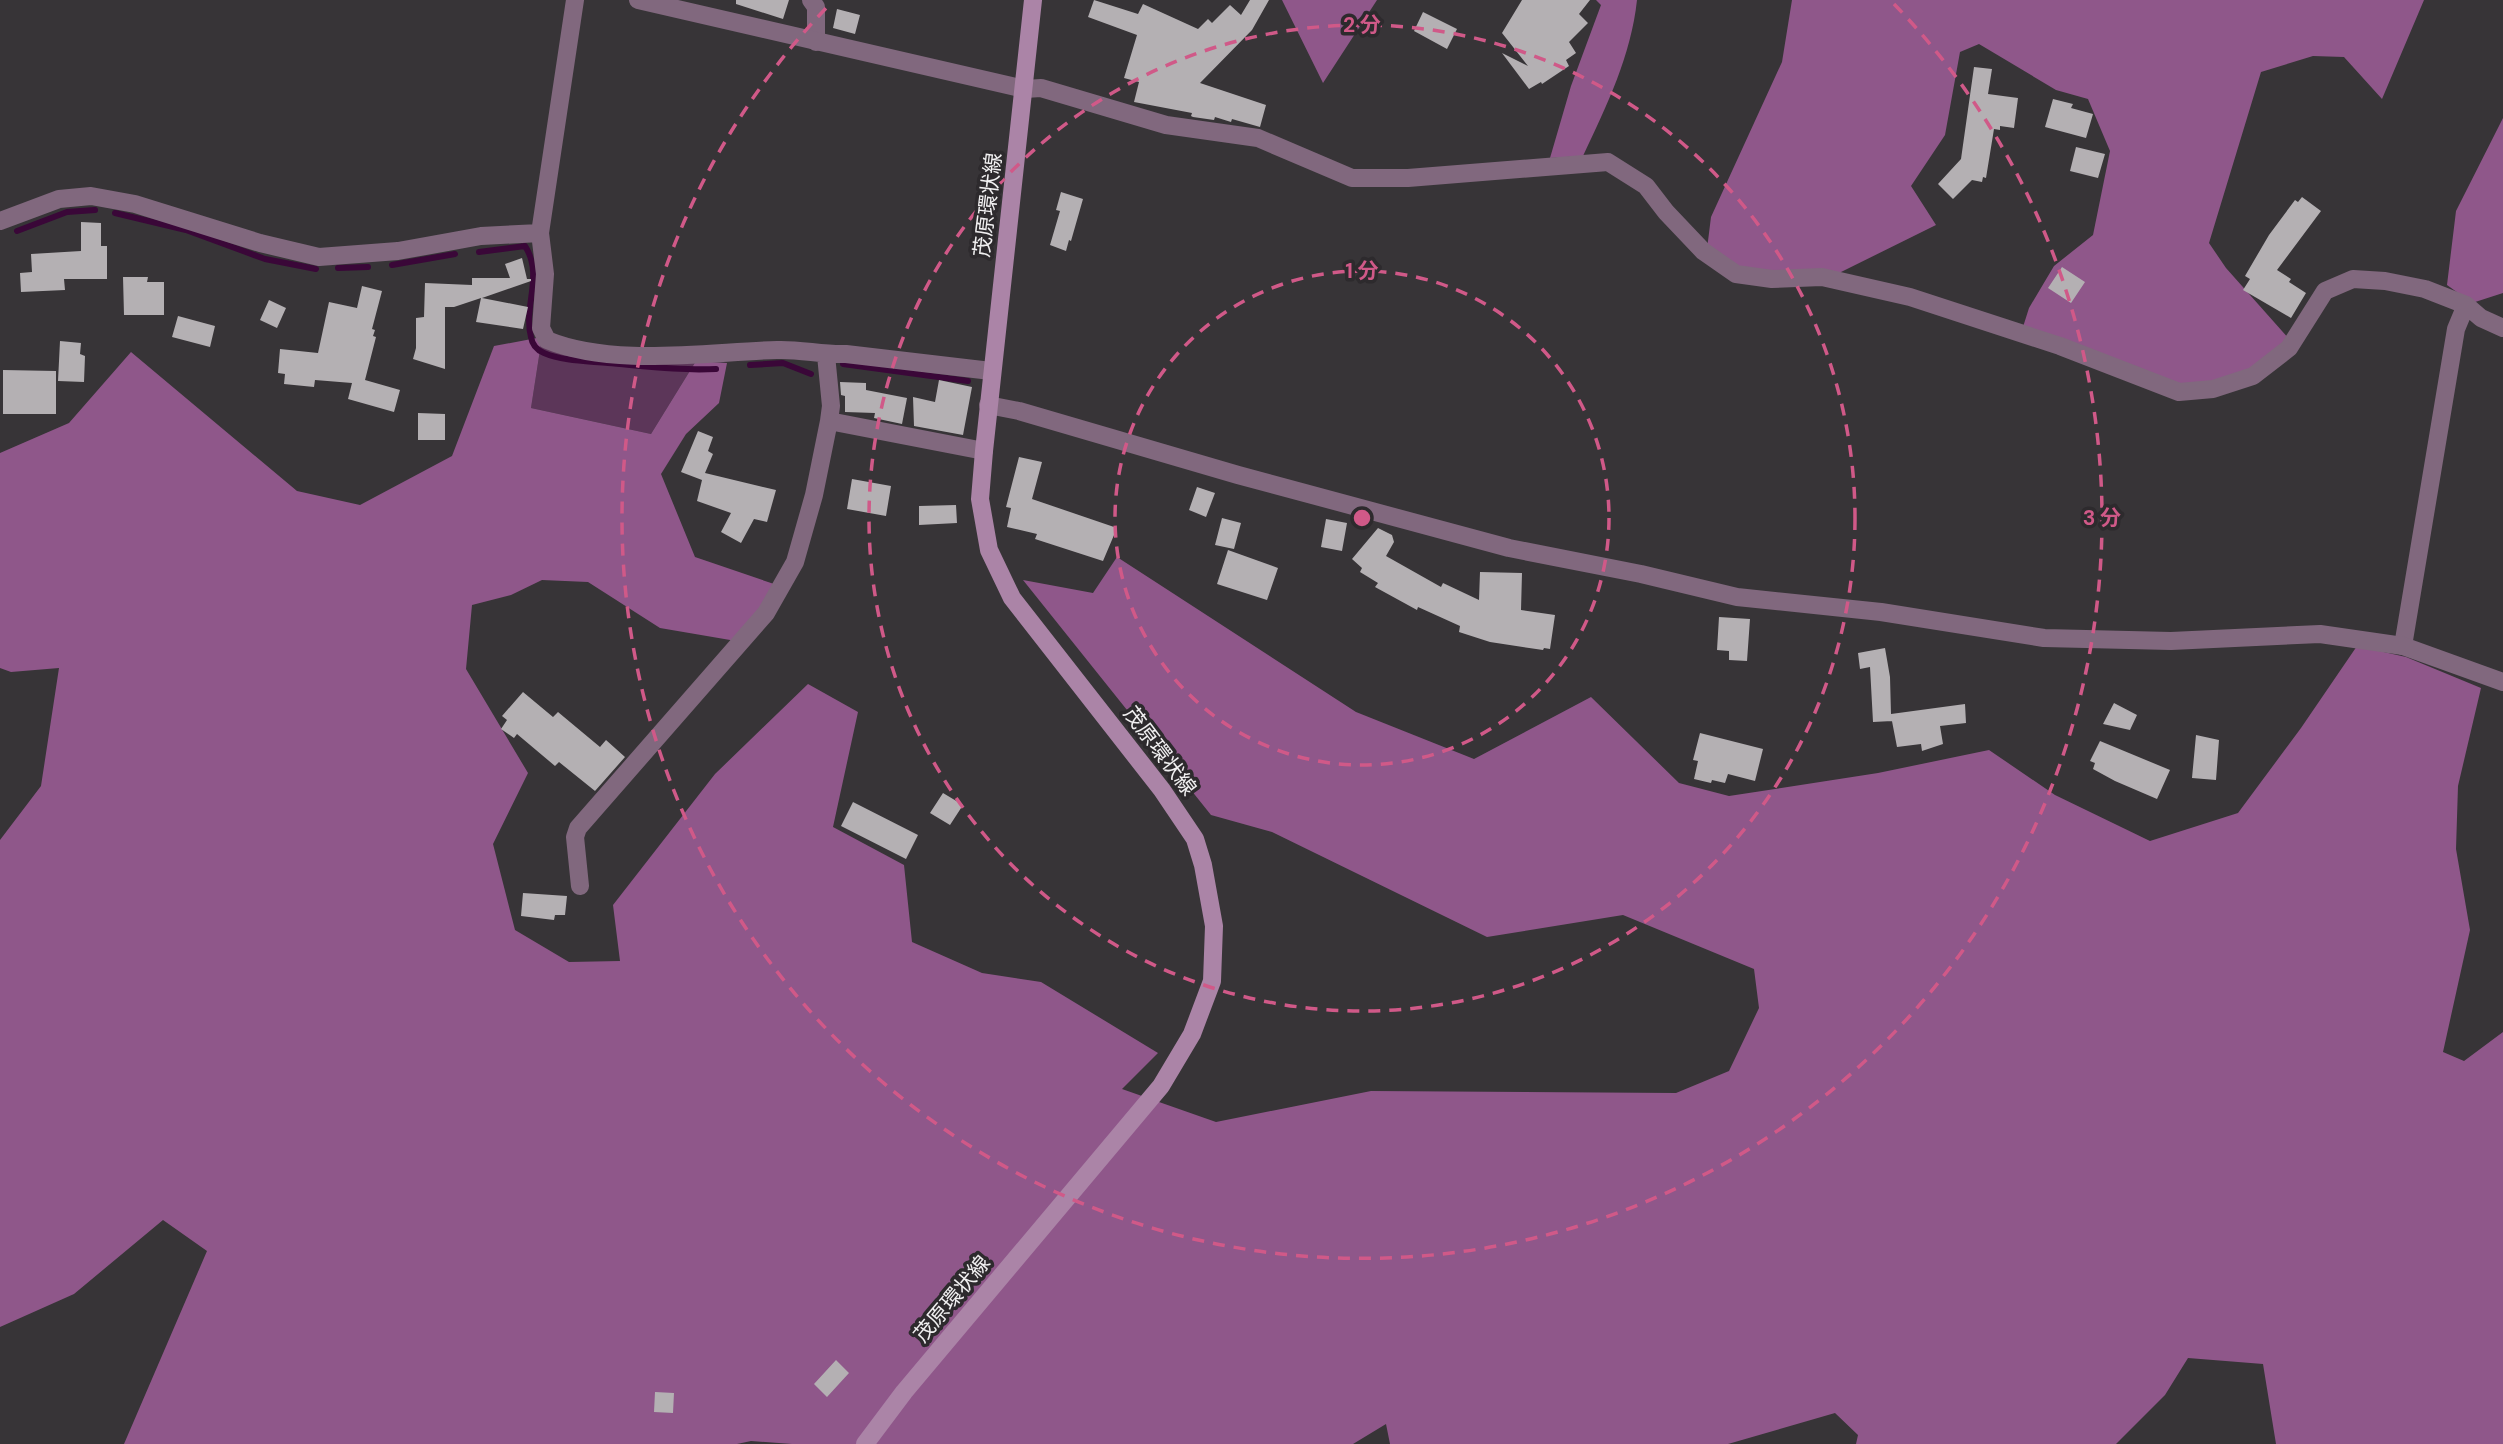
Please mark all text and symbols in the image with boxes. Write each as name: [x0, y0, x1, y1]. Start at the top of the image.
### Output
text: 2 分: [1343, 11, 1381, 39]
street label: 茂原環状線: [968, 151, 1008, 259]
text: 1 分: [1345, 257, 1379, 285]
text: 3 分: [2083, 504, 2121, 532]
centre of rings: [1350, 506, 1374, 530]
street label: 茂原環状線: [1117, 701, 1203, 801]
street label: 茂原環状線: [908, 1250, 996, 1348]

